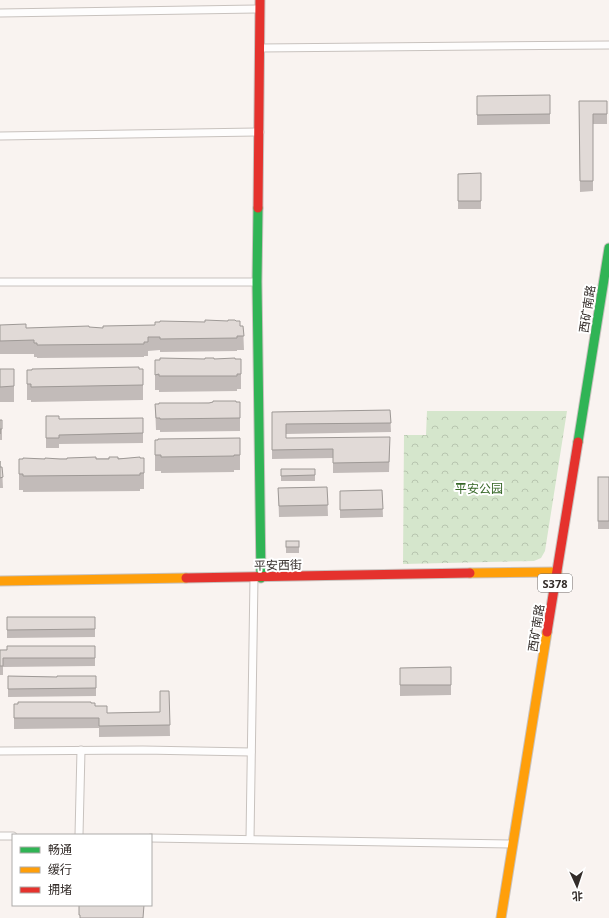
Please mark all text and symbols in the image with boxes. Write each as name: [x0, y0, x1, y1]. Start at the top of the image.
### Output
street label: 西矿南路: [575, 284, 599, 334]
park label: 平安公园: [455, 480, 503, 497]
street label: 平安西街: [254, 556, 302, 574]
road number: S378: [538, 574, 572, 592]
street label: 西矿南路: [524, 603, 548, 653]
legend: [12, 834, 152, 906]
text: 畅通: [48, 841, 72, 858]
text: 缓行: [48, 861, 72, 878]
north arrow: [557, 866, 597, 906]
text: 拥堵: [48, 881, 72, 898]
text: 北: [572, 889, 583, 904]

